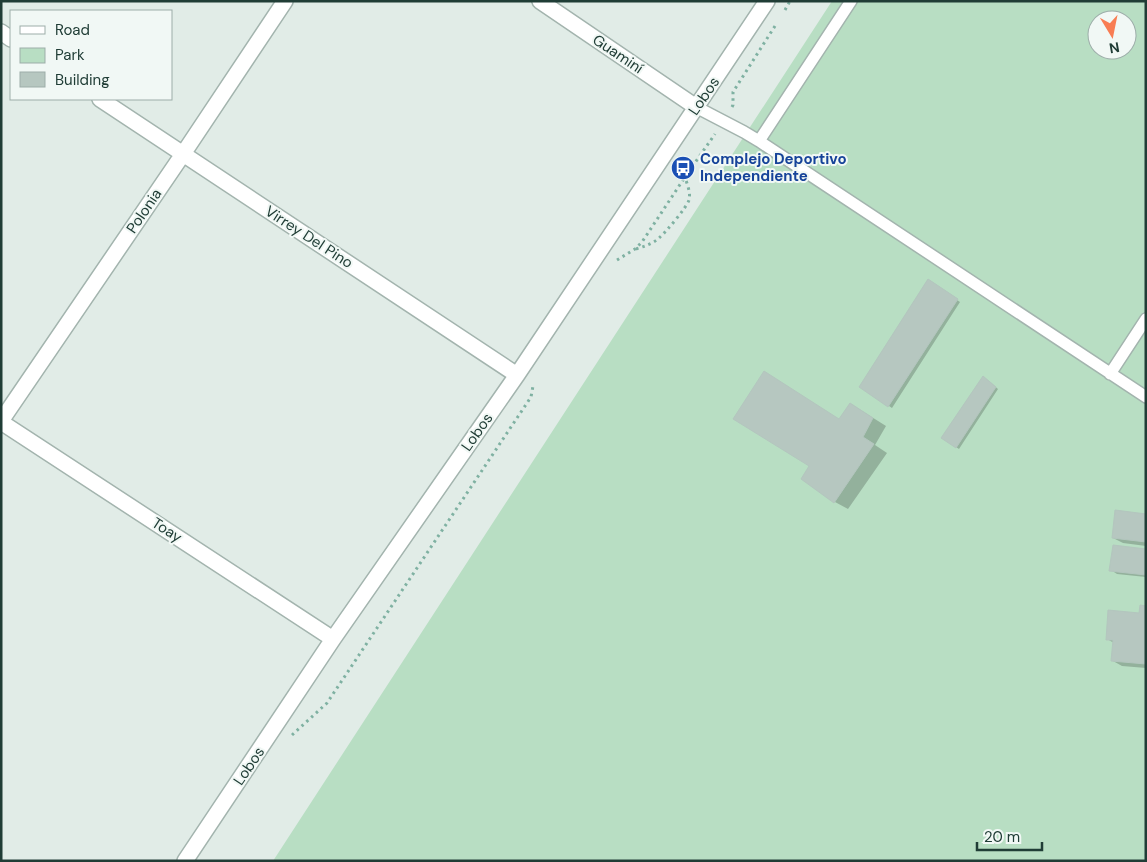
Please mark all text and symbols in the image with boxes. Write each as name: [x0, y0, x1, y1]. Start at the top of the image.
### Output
legend: [10, 10, 172, 100]
north arrow: [1087, 10, 1137, 60]
text: Road: [55, 20, 90, 40]
street label: Guaminí: [589, 30, 648, 79]
text: N: [1108, 38, 1121, 58]
text: Park: [55, 45, 85, 65]
text: Building: [55, 70, 110, 90]
street label: Lobos: [684, 73, 724, 119]
place label: Complejo Deportivo Independiente: [700, 149, 847, 186]
bus stop icon: Complejo Deportivo Independiente: [670, 155, 696, 181]
street label: Polonia: [122, 185, 166, 237]
street label: Virrey Del Pino: [261, 201, 357, 273]
street label: Lobos: [457, 409, 497, 455]
street label: Toay: [148, 513, 187, 548]
street label: Lobos: [229, 743, 269, 789]
scale bar: [977, 820, 1042, 852]
text: 20 m: [984, 827, 1020, 847]

